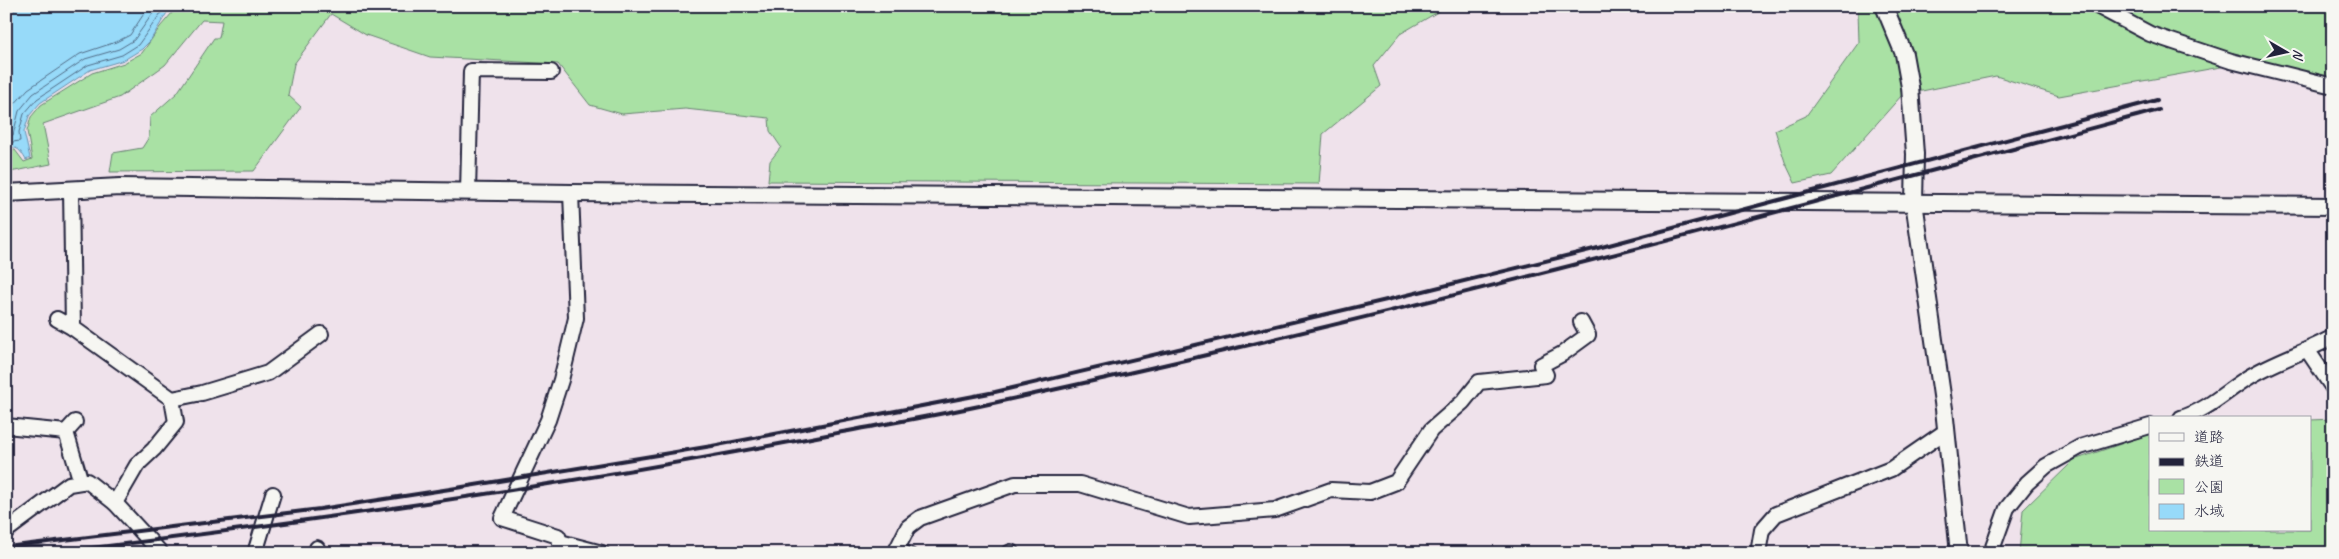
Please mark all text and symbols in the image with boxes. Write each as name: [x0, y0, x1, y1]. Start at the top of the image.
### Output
north arrow: [2262, 28, 2312, 78]
text: N: [2289, 48, 2307, 62]
legend: [2149, 416, 2312, 532]
text: 道路: [2194, 428, 2224, 447]
text: 鉄道: [2194, 452, 2224, 471]
text: 公園: [2194, 478, 2224, 497]
text: 水域: [2194, 502, 2224, 521]

